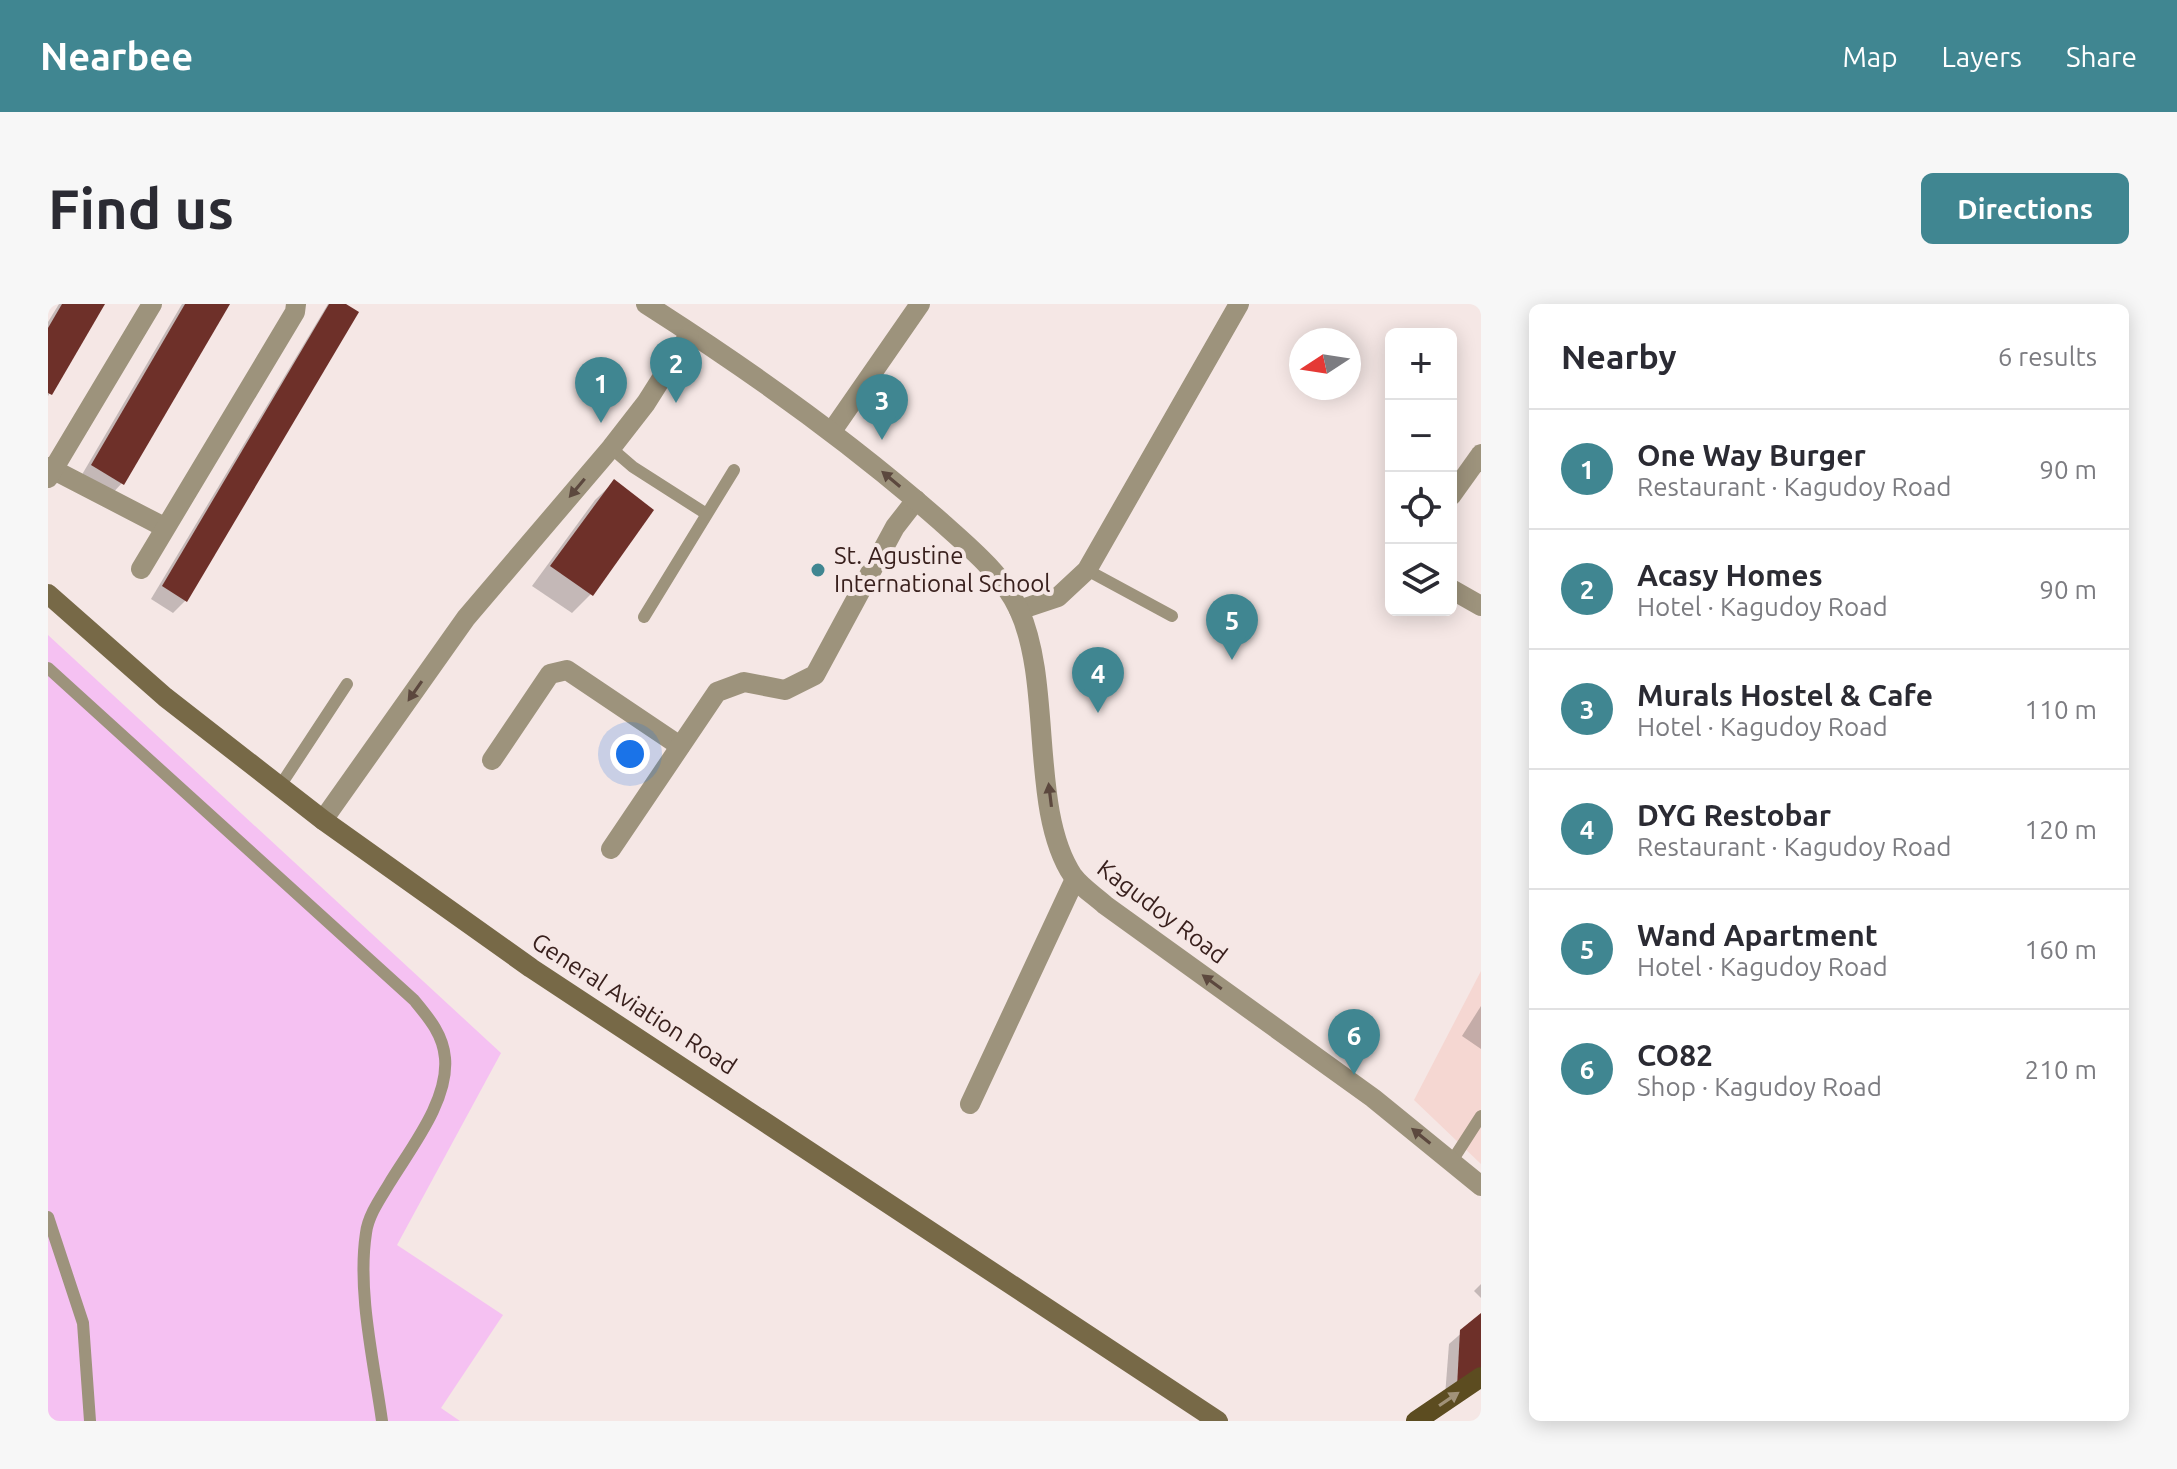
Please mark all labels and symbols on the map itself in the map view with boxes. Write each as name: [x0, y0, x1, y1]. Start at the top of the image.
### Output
north arrow: [1289, 328, 1361, 400]
pin: 2: [650, 337, 702, 403]
pin: 1: [575, 357, 627, 423]
pin: 3: [856, 374, 908, 440]
one-way arrow: [881, 472, 901, 488]
one-way arrow: [569, 477, 586, 497]
place label: St. Agustine International School: [834, 542, 1051, 597]
marker: St. Agustine International School: [809, 561, 827, 579]
pin: 5: [1206, 594, 1258, 660]
pin: 4: [1072, 647, 1124, 713]
one-way arrow: [407, 680, 423, 701]
your location: [610, 734, 650, 774]
one-way arrow: [1043, 782, 1056, 807]
street label: Kagudoy Road: [1092, 854, 1232, 969]
street label: General Aviation Road: [527, 927, 742, 1080]
one-way arrow: [1201, 975, 1222, 990]
pin: 6: [1328, 1009, 1380, 1075]
one-way arrow: [1411, 1129, 1431, 1145]
one-way arrow: [1438, 1392, 1459, 1407]

